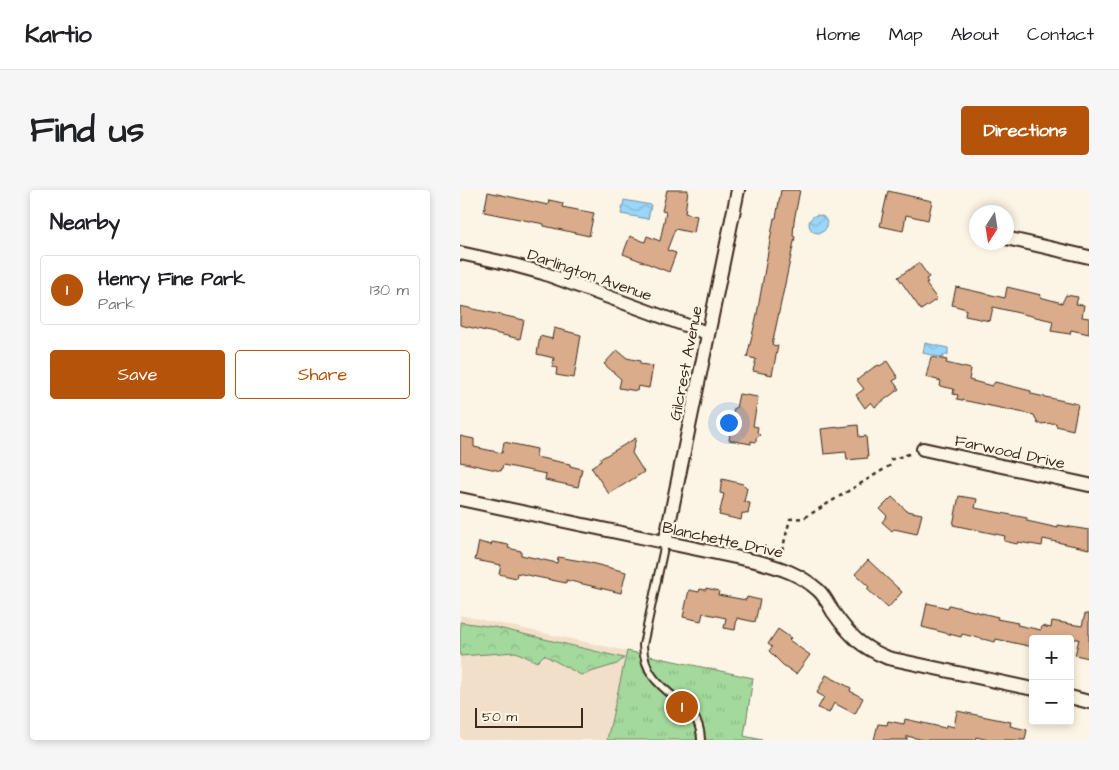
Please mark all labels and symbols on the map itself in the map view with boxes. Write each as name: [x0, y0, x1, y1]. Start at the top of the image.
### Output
north arrow: [969, 205, 1014, 250]
street label: Darlington Avenue: [524, 243, 655, 308]
street label: Gilcrest Avenue: [664, 304, 708, 422]
your location: [716, 410, 742, 436]
street label: Farwood Drive: [953, 430, 1067, 474]
street label: Blanchette Drive: [660, 516, 786, 564]
pin: 1: [666, 688, 698, 726]
scale bar: [475, 705, 582, 728]

